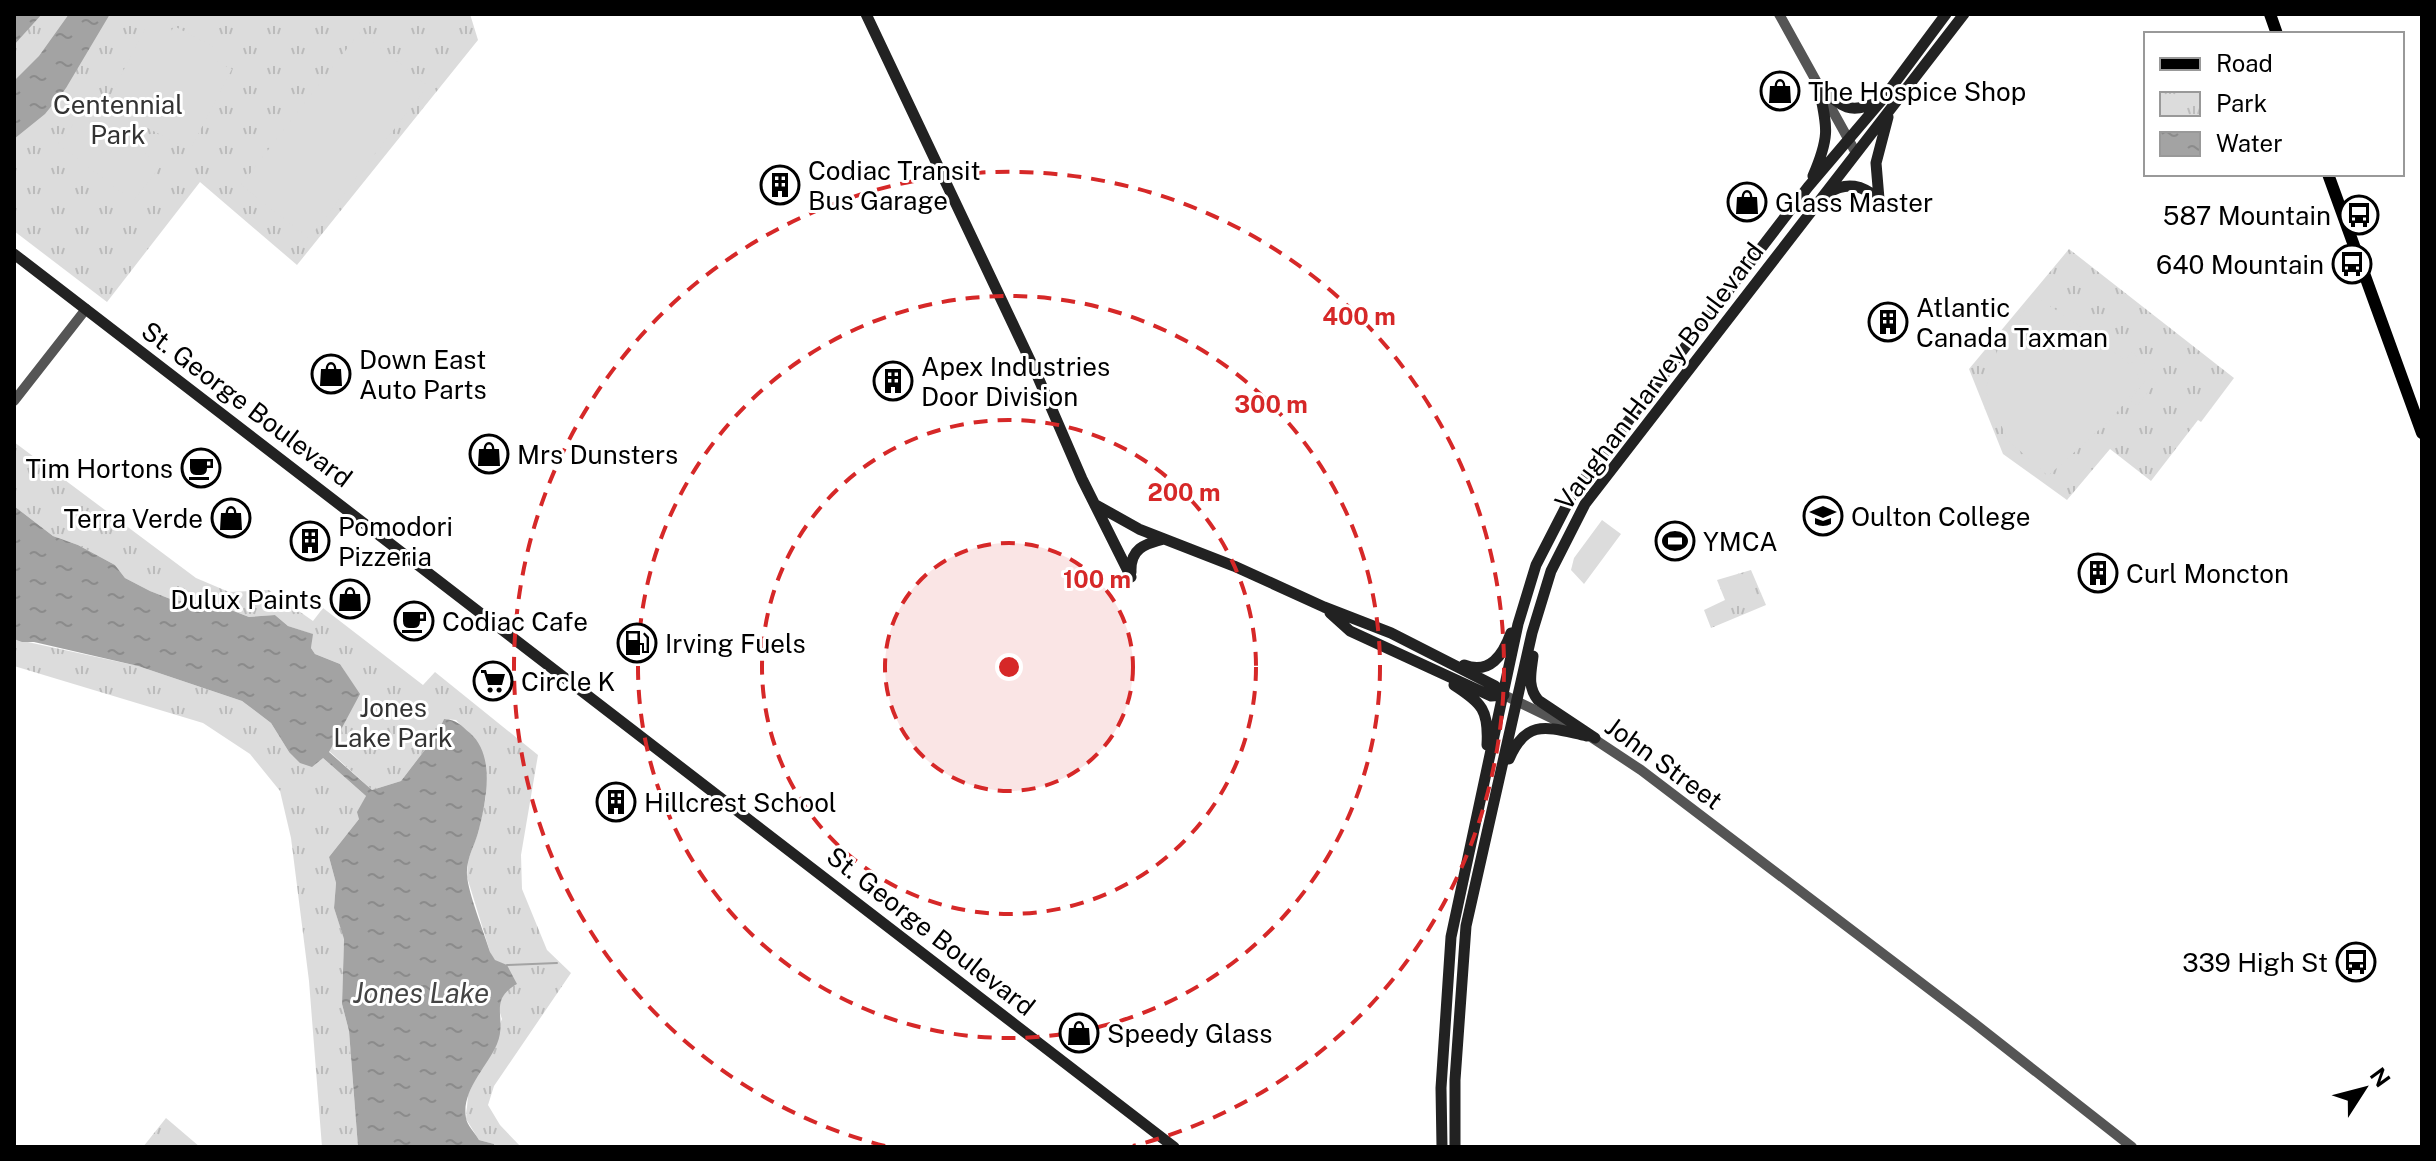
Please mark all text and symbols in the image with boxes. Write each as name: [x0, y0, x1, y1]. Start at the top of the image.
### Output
legend: [2144, 32, 2404, 176]
text: Road: [2216, 49, 2273, 77]
shop icon: The Hospice Shop: [1759, 70, 1801, 112]
place label: The Hospice Shop: [1808, 76, 2026, 107]
park label: Centennial Park: [53, 89, 183, 150]
text: Park: [2216, 89, 2267, 117]
text: Water: [2216, 129, 2283, 157]
place label: Codiac Transit Bus Garage: [808, 155, 981, 216]
building icon: Codiac Transit Bus Garage: [759, 164, 801, 206]
shop icon: Glass Master: [1726, 181, 1768, 223]
place label: Glass Master: [1775, 187, 1933, 218]
bus stop icon: 587 Mountain: [2338, 194, 2380, 236]
place label: 587 Mountain: [2163, 200, 2331, 231]
street label: Vaughan Harvey Boulevard: [1548, 236, 1770, 516]
bus stop icon: 640 Mountain: [2331, 243, 2373, 285]
place label: 640 Mountain: [2156, 249, 2324, 280]
place label: Atlantic Canada Taxman: [1916, 292, 2108, 353]
building icon: Atlantic Canada Taxman: [1867, 301, 1909, 343]
text: 400 m: [1322, 302, 1396, 330]
street label: St. George Boulevard: [136, 315, 358, 493]
place label: Down East Auto Parts: [359, 344, 487, 405]
place label: Apex Industries Door Division: [921, 351, 1110, 412]
shop icon: Down East Auto Parts: [310, 353, 352, 395]
building icon: Apex Industries Door Division: [872, 360, 914, 402]
text: 300 m: [1234, 390, 1308, 418]
shop icon: Mrs Dunsters: [468, 433, 510, 475]
place label: Mrs Dunsters: [517, 439, 678, 470]
cafe icon: Tim Hortons: [180, 447, 222, 489]
place label: Tim Hortons: [25, 453, 173, 484]
text: 200 m: [1147, 478, 1221, 506]
school or university icon: Oulton College: [1802, 495, 1844, 537]
shop icon: Terra Verde: [210, 497, 252, 539]
place label: Oulton College: [1851, 501, 2030, 532]
place label: Terra Verde: [63, 503, 203, 534]
place label: Pomodori Pizzeria: [338, 511, 453, 572]
building icon: Pomodori Pizzeria: [289, 520, 331, 562]
sports icon: YMCA: [1654, 520, 1696, 562]
place label: YMCA: [1703, 526, 1778, 557]
building icon: Curl Moncton: [2077, 552, 2119, 594]
place label: Curl Moncton: [2126, 558, 2289, 589]
text: 100 m: [1063, 565, 1131, 593]
shop icon: Dulux Paints: [329, 578, 371, 620]
place label: Dulux Paints: [170, 584, 322, 615]
cafe icon: Codiac Cafe: [393, 600, 435, 642]
place label: Codiac Cafe: [442, 606, 588, 637]
fuel station icon: Irving Fuels: [616, 622, 658, 664]
place label: Irving Fuels: [665, 628, 806, 659]
centre of rings: [995, 653, 1023, 681]
supermarket icon: Circle K: [472, 660, 514, 702]
place label: Circle K: [521, 666, 615, 697]
park label: Jones Lake Park: [333, 692, 453, 753]
street label: John Street: [1599, 710, 1729, 816]
building icon: Hillcrest School: [595, 781, 637, 823]
place label: Hillcrest School: [644, 787, 837, 818]
street label: St. George Boulevard: [821, 840, 1041, 1022]
bus stop icon: 339 High St: [2335, 941, 2377, 983]
place label: 339 High St: [2182, 947, 2328, 978]
water label: Jones Lake: [353, 976, 489, 1009]
shop icon: Speedy Glass: [1058, 1012, 1100, 1054]
place label: Speedy Glass: [1107, 1018, 1272, 1049]
north arrow: [2324, 1049, 2404, 1129]
text: N: [2365, 1063, 2396, 1092]

